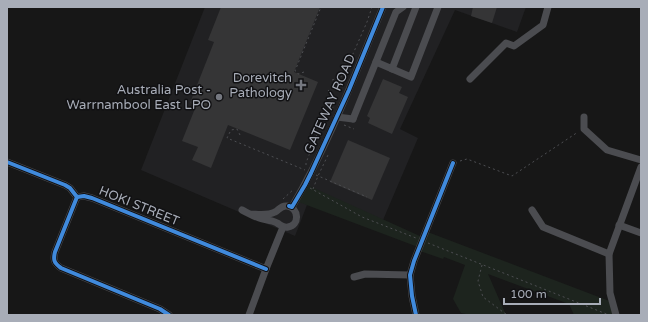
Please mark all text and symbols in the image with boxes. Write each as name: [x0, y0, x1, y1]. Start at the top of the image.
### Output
street label: GATEWAY ROAD: [301, 51, 359, 156]
place label: Dorevitch Pathology: [229, 70, 292, 101]
marker: Dorevitch Pathology: [295, 79, 307, 91]
place label: Australia Post - Warrnambool East LPO: [67, 82, 211, 113]
marker: Australia Post - Warrnambool East LPO: [214, 92, 224, 102]
street label: HOKI STREET: [96, 183, 182, 229]
scale bar: [504, 280, 600, 306]
text: 100 m: [510, 287, 547, 301]

